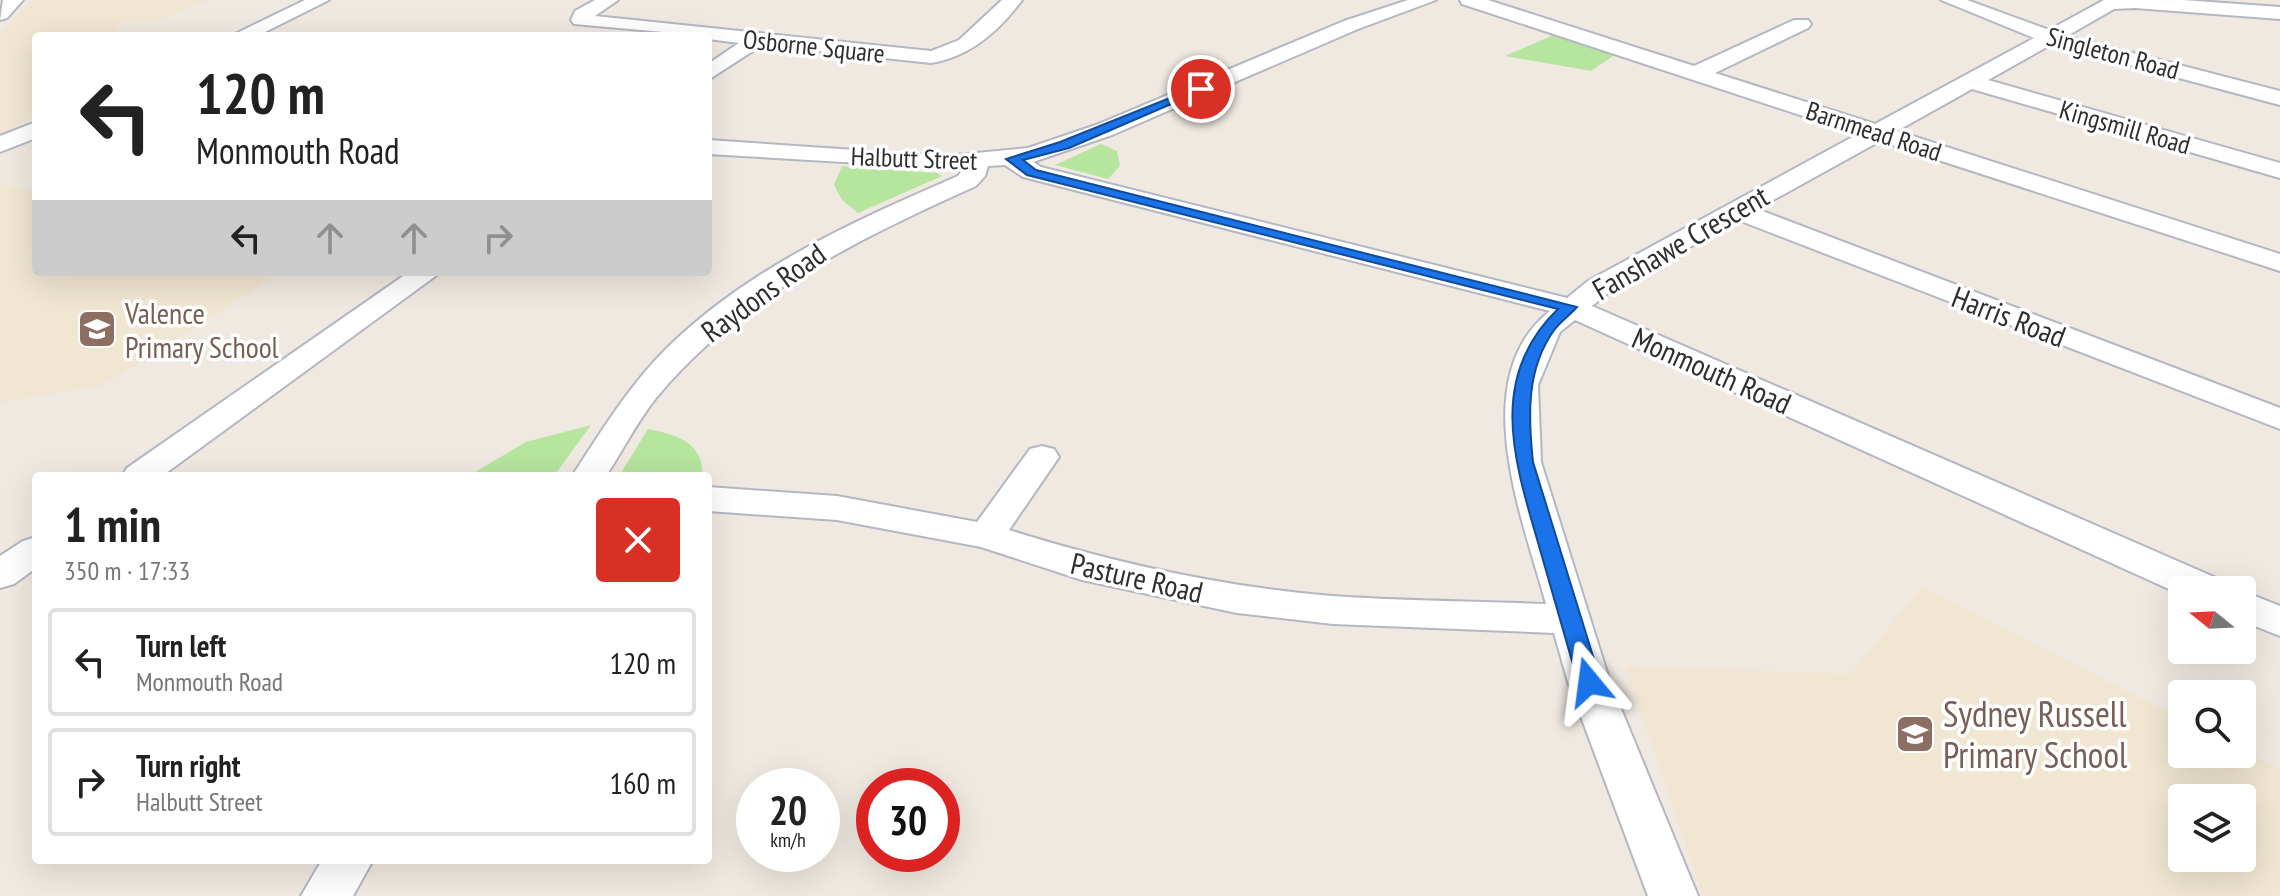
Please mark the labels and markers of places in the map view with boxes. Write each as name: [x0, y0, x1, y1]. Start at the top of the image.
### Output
pin: [1167, 55, 1235, 123]
place label: Valence Primary School: [124, 293, 279, 366]
school or university icon: Valence Primary School: [76, 308, 118, 350]
place label: Sydney Russell Primary School: [1943, 690, 2128, 778]
school or university icon: Sydney Russell Primary School: [1894, 713, 1936, 755]

